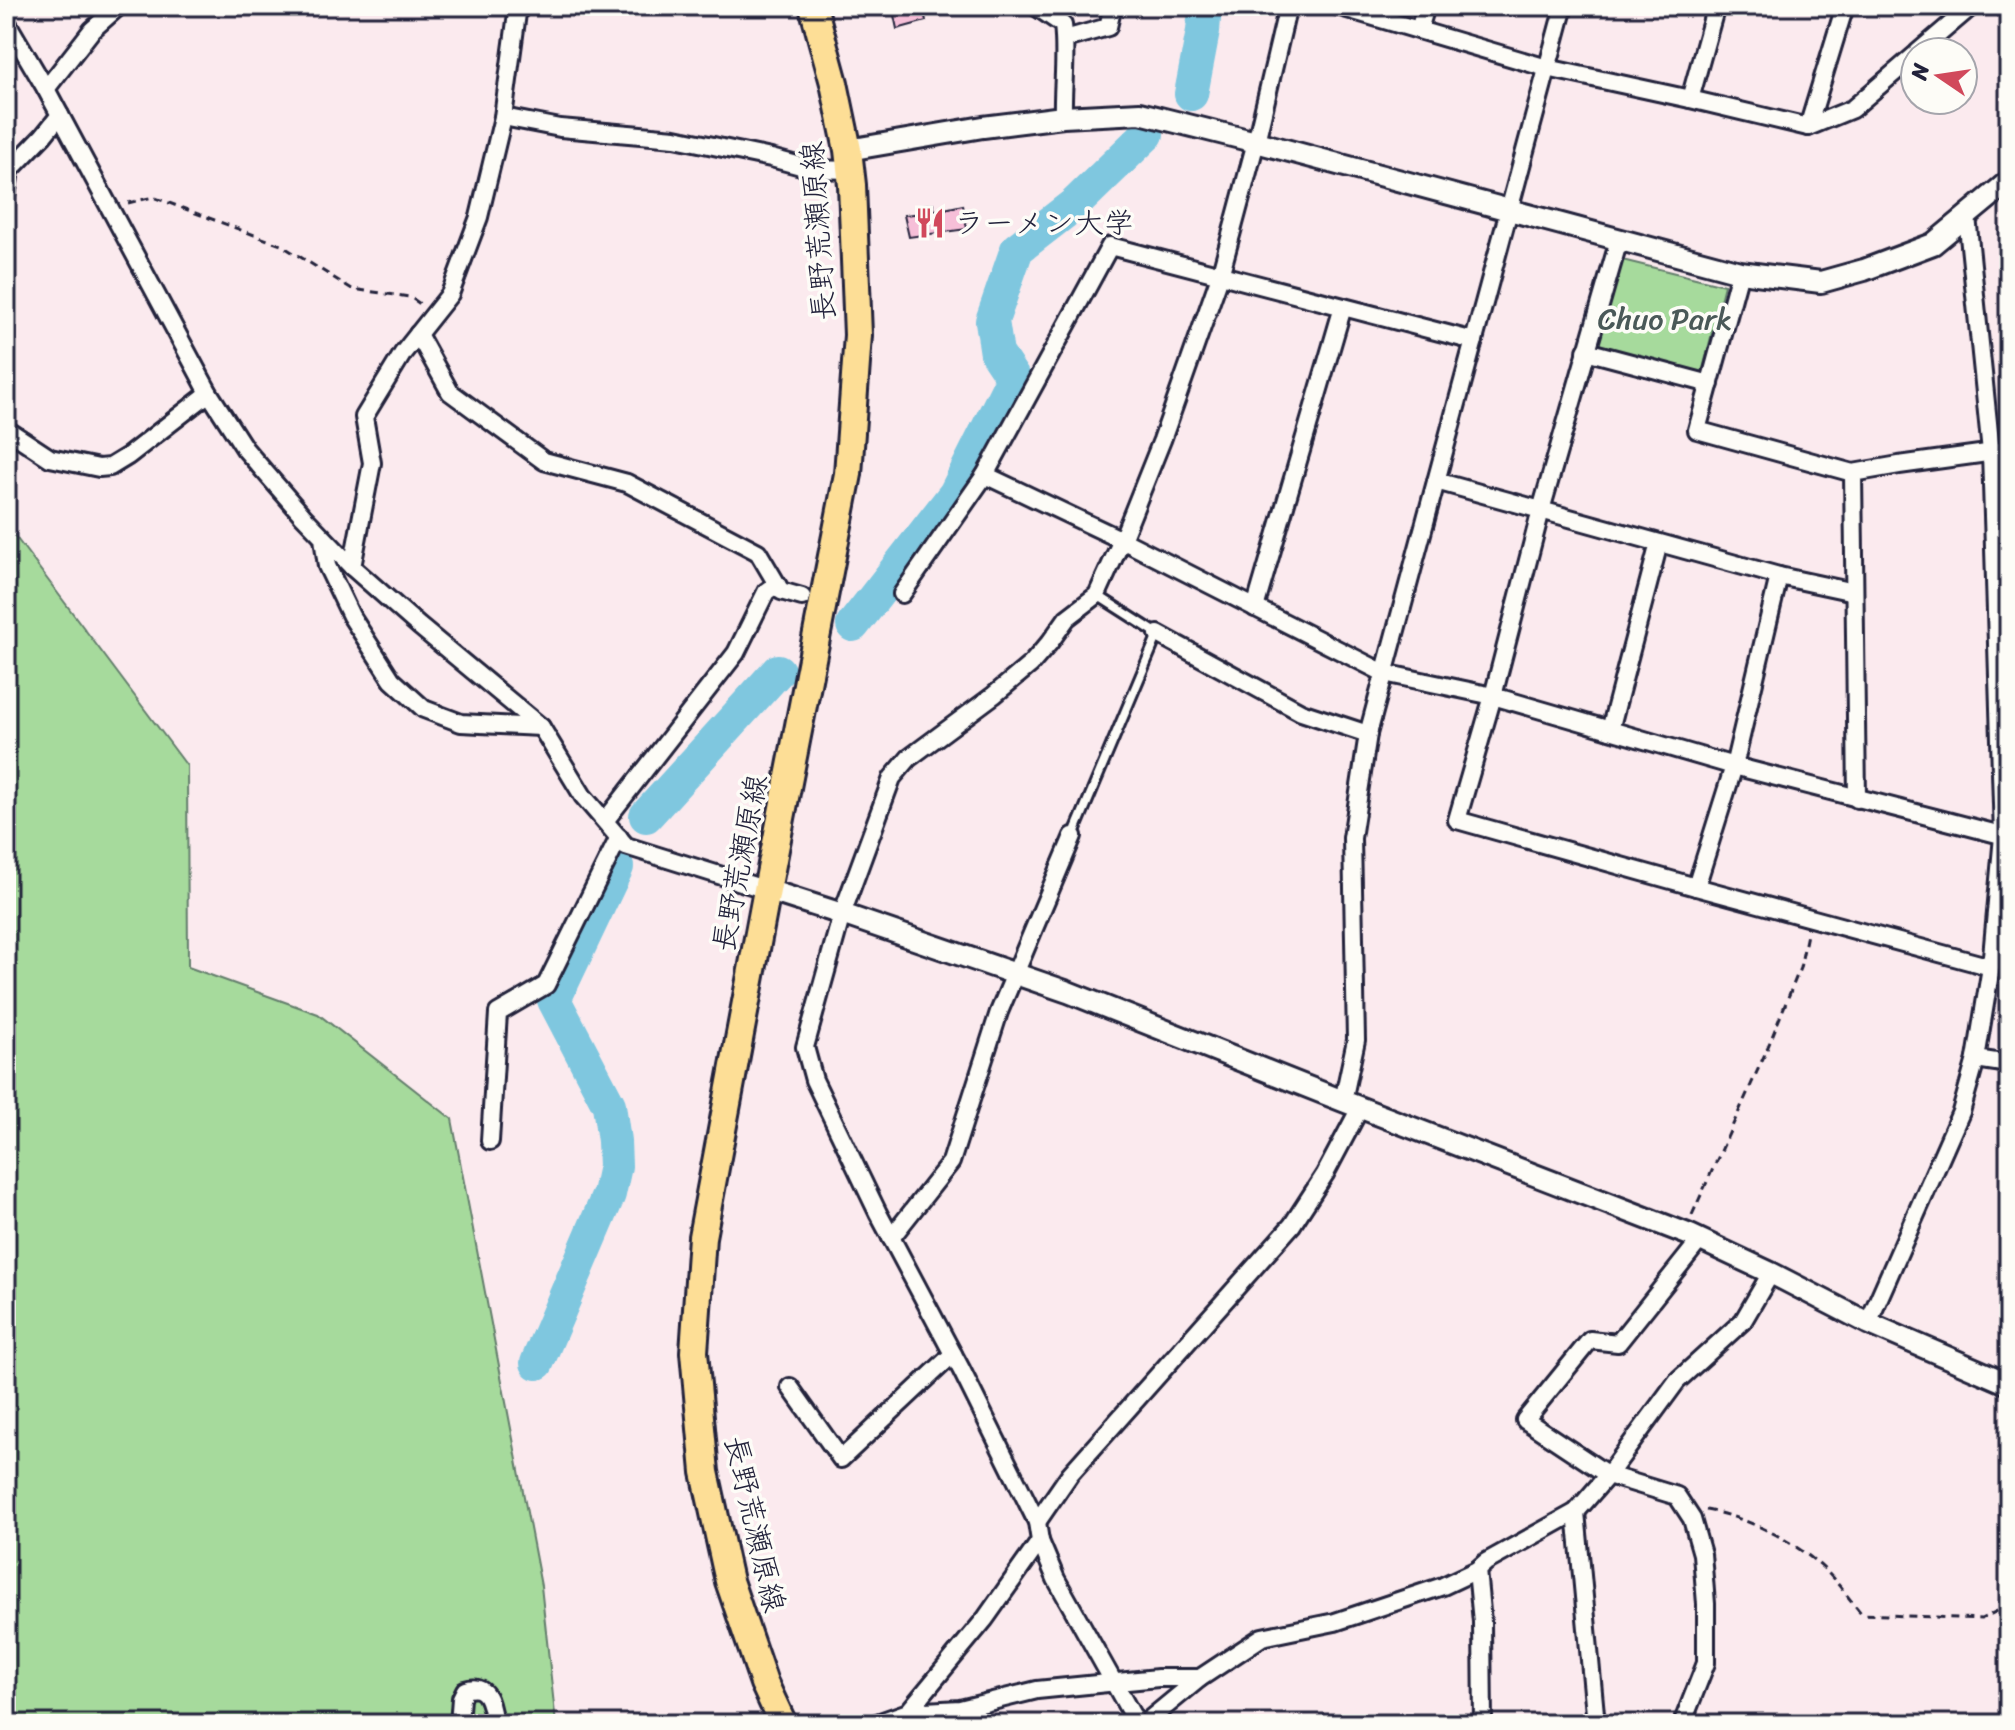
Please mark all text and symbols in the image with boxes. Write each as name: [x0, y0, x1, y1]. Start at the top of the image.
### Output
north arrow: [1899, 36, 1979, 116]
text: N: [1899, 59, 1941, 84]
street label: 長野荒瀬原線: [785, 139, 851, 323]
place label: ラーメン大学: [954, 196, 1134, 250]
restaurant icon: ラーメン大学: [913, 206, 947, 240]
park label: Chuo Park: [1598, 292, 1732, 346]
street label: 長野荒瀬原線: [696, 770, 784, 956]
street label: 長野荒瀬原線: [708, 1430, 802, 1618]

